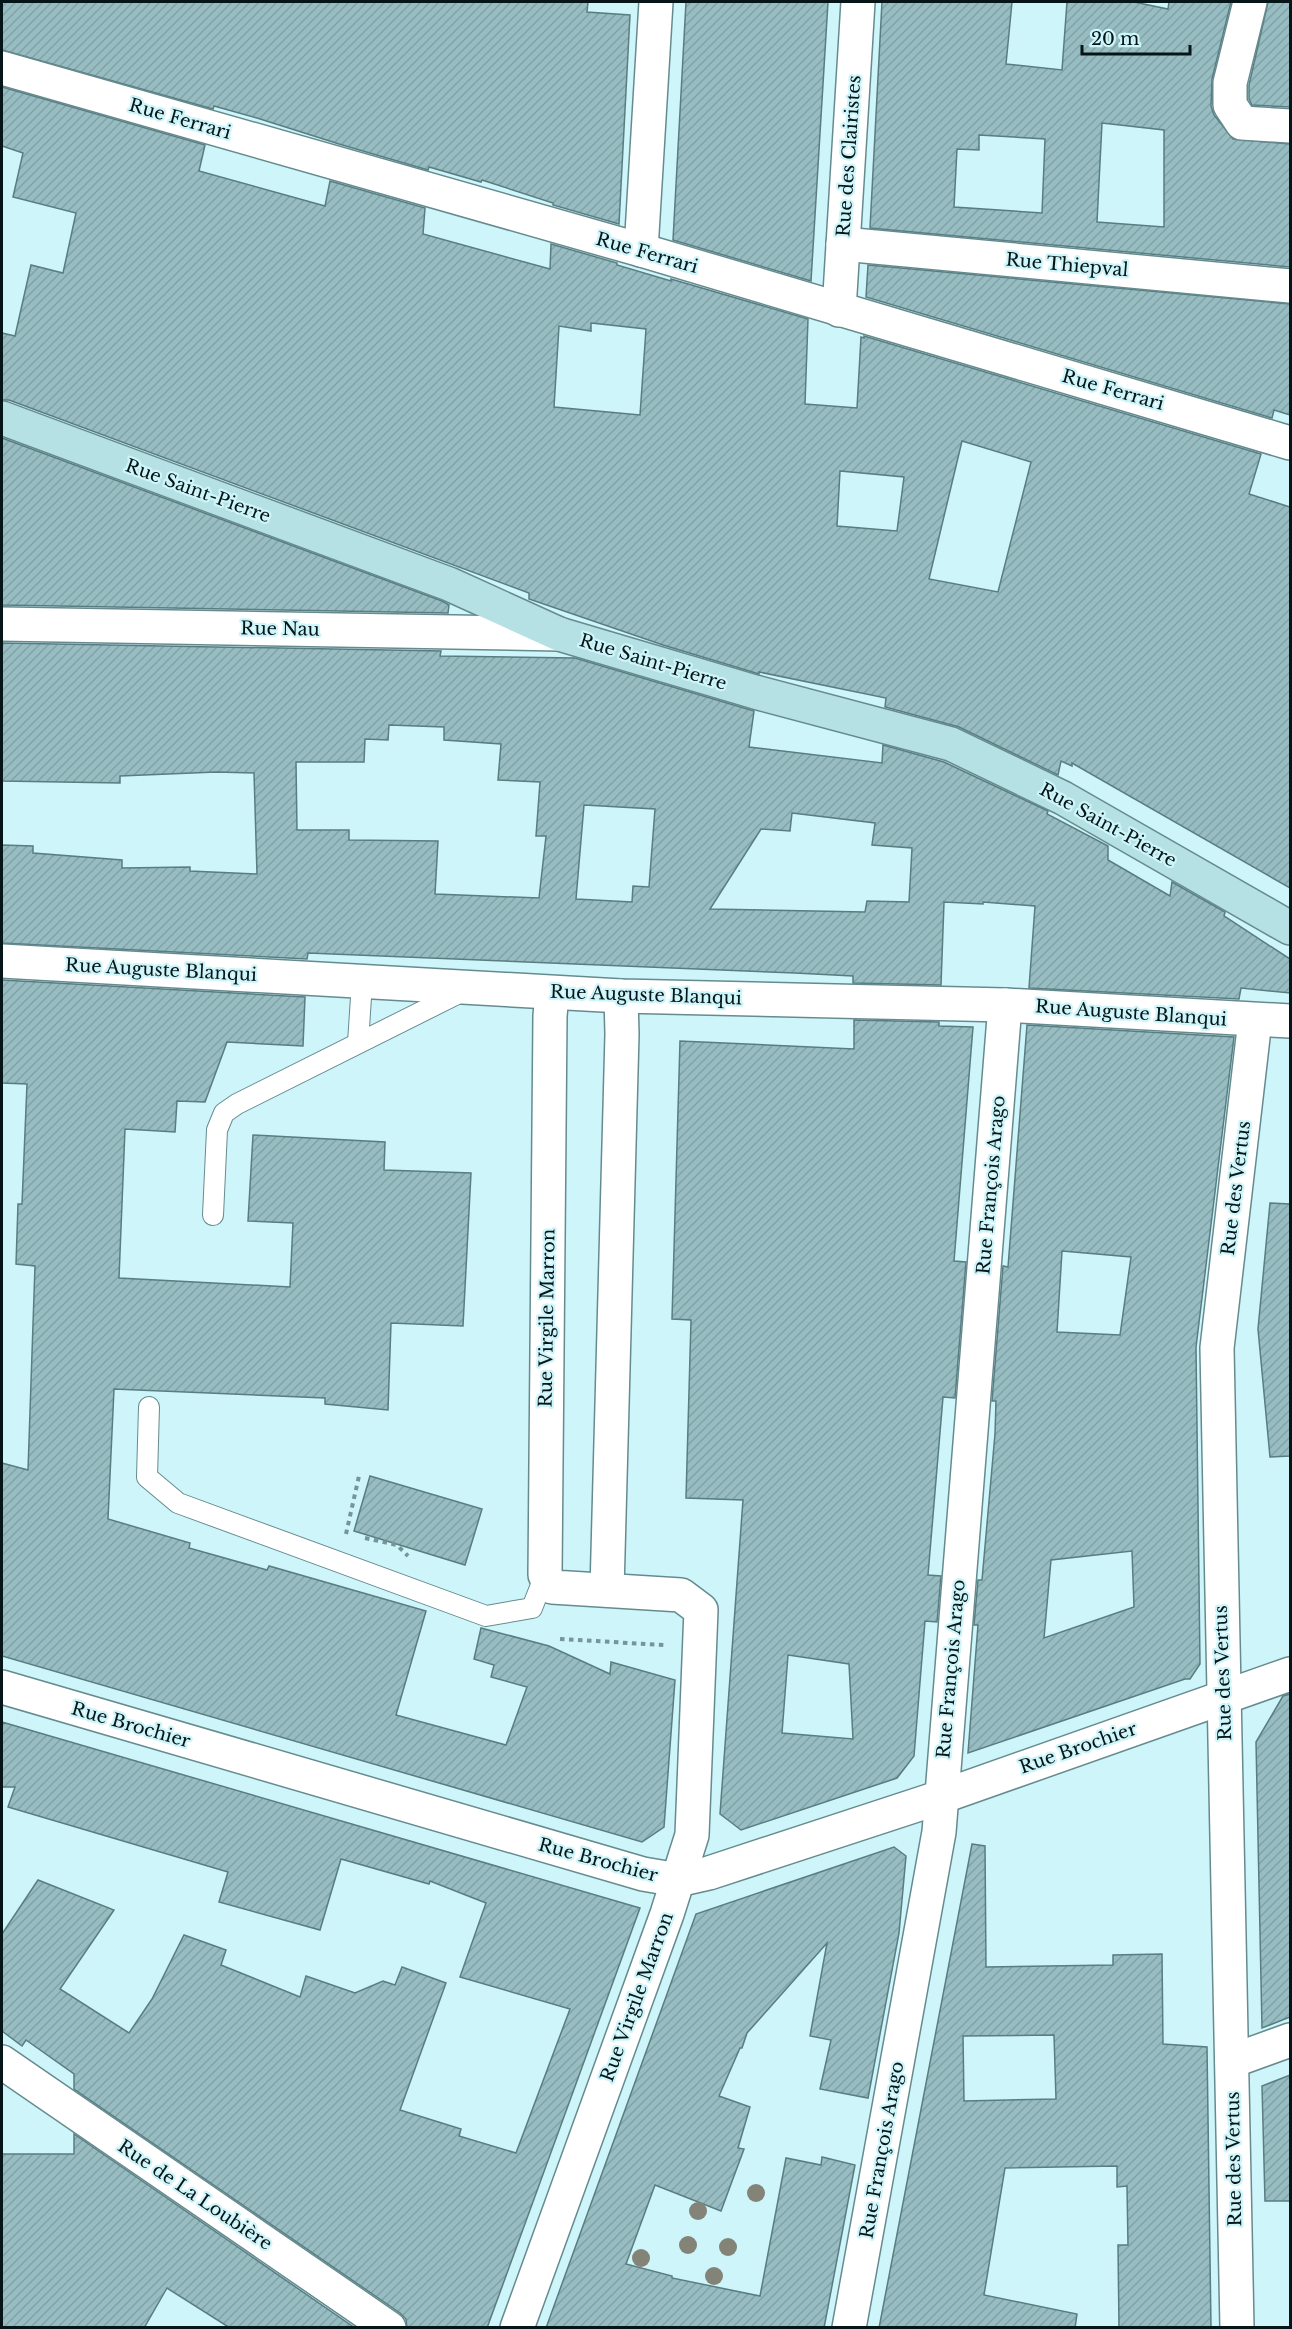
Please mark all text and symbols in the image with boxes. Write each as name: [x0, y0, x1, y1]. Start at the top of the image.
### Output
scale bar: [1082, 18, 1190, 56]
text: 20 m: [1091, 28, 1139, 50]
street label: Rue des Clairistes: [832, 74, 866, 238]
street label: Rue Ferrari: [126, 94, 234, 144]
street label: Rue Ferrari: [593, 228, 701, 278]
street label: Rue Thiepval: [1005, 249, 1129, 281]
street label: Rue Ferrari: [1059, 365, 1167, 415]
street label: Rue Saint-Pierre: [122, 455, 274, 527]
street label: Rue Nau: [240, 617, 320, 641]
street label: Rue Saint-Pierre: [577, 629, 729, 695]
street label: Rue Saint-Pierre: [1036, 778, 1180, 872]
street label: Rue Auguste Blanqui: [65, 954, 257, 986]
street label: Rue Auguste Blanqui: [550, 981, 742, 1009]
street label: Rue Auguste Blanqui: [1034, 995, 1228, 1031]
street label: Rue François Arago: [972, 1095, 1010, 1275]
street label: Rue des Vertus: [1217, 1119, 1255, 1257]
street label: Rue Virgile Marron: [534, 1228, 560, 1408]
street label: Rue François Arago: [932, 1579, 970, 1759]
street label: Rue des Vertus: [1210, 1605, 1236, 1741]
street label: Rue Brochier: [69, 1698, 193, 1753]
street label: Rue Brochier: [1016, 1717, 1140, 1778]
street label: Rue Brochier: [536, 1833, 661, 1887]
street label: Rue Virgile Marron: [596, 1909, 678, 2085]
street label: Rue François Arago: [856, 2060, 908, 2240]
street label: Rue des Vertus: [1222, 2091, 1246, 2227]
street label: Rue de La Loubière: [114, 2135, 276, 2255]

